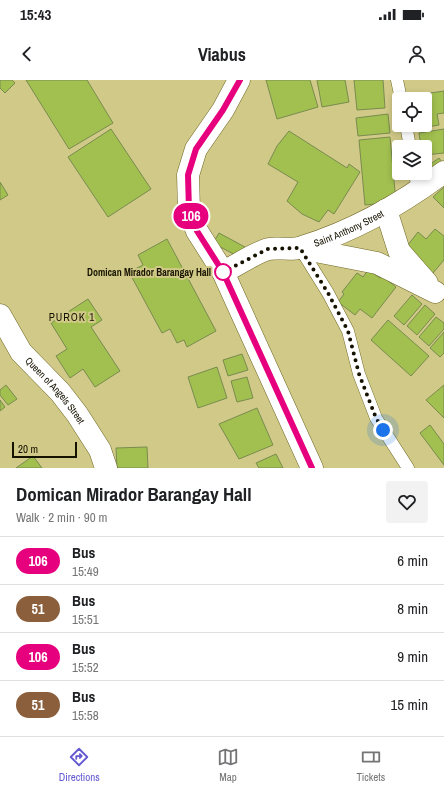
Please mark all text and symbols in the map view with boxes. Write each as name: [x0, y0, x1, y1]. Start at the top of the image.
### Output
text: 15:43: [20, 4, 51, 25]
text: Viabus: [198, 42, 246, 67]
icon: back: [16, 43, 38, 65]
icon: person: [406, 43, 428, 65]
map controls: [392, 92, 432, 180]
button: locate: [392, 92, 432, 132]
button: layers: [392, 140, 432, 180]
line badge: 106: [168, 203, 214, 229]
text: 106: [181, 207, 201, 225]
street label: Saint Anthony Street: [312, 207, 387, 250]
marker: Domican Mirador Barangay Hall: [214, 263, 232, 281]
place label: Domican Mirador Barangay Hall: [87, 266, 211, 279]
district label: PUROK 1: [49, 310, 95, 324]
street label: Queen of Angels Street: [22, 354, 88, 427]
your location: [373, 420, 393, 440]
scale bar: [12, 440, 77, 459]
text: 20 m: [18, 442, 38, 456]
text: Domican Mirador Barangay Hall: [16, 481, 252, 507]
button: heart: [386, 481, 428, 523]
text: Walk · 2 min · 90 m: [16, 509, 107, 526]
text: Bus: [72, 542, 95, 563]
text: 6 min: [397, 550, 428, 571]
text: 106: [28, 552, 48, 570]
text: 15:49: [72, 563, 99, 580]
text: Bus: [72, 590, 95, 611]
text: 8 min: [397, 598, 428, 619]
text: 51: [32, 600, 44, 618]
text: 15:51: [72, 611, 99, 628]
text: Bus: [72, 638, 95, 659]
text: 9 min: [397, 646, 428, 667]
text: 106: [28, 648, 48, 666]
text: 15:52: [72, 659, 99, 676]
text: Bus: [72, 686, 95, 707]
text: 15 min: [390, 694, 428, 715]
text: 51: [32, 696, 44, 714]
text: 15:58: [72, 707, 99, 724]
tab: Directions: [59, 746, 100, 784]
tab: Map: [217, 746, 239, 784]
tab: Tickets: [356, 746, 385, 784]

